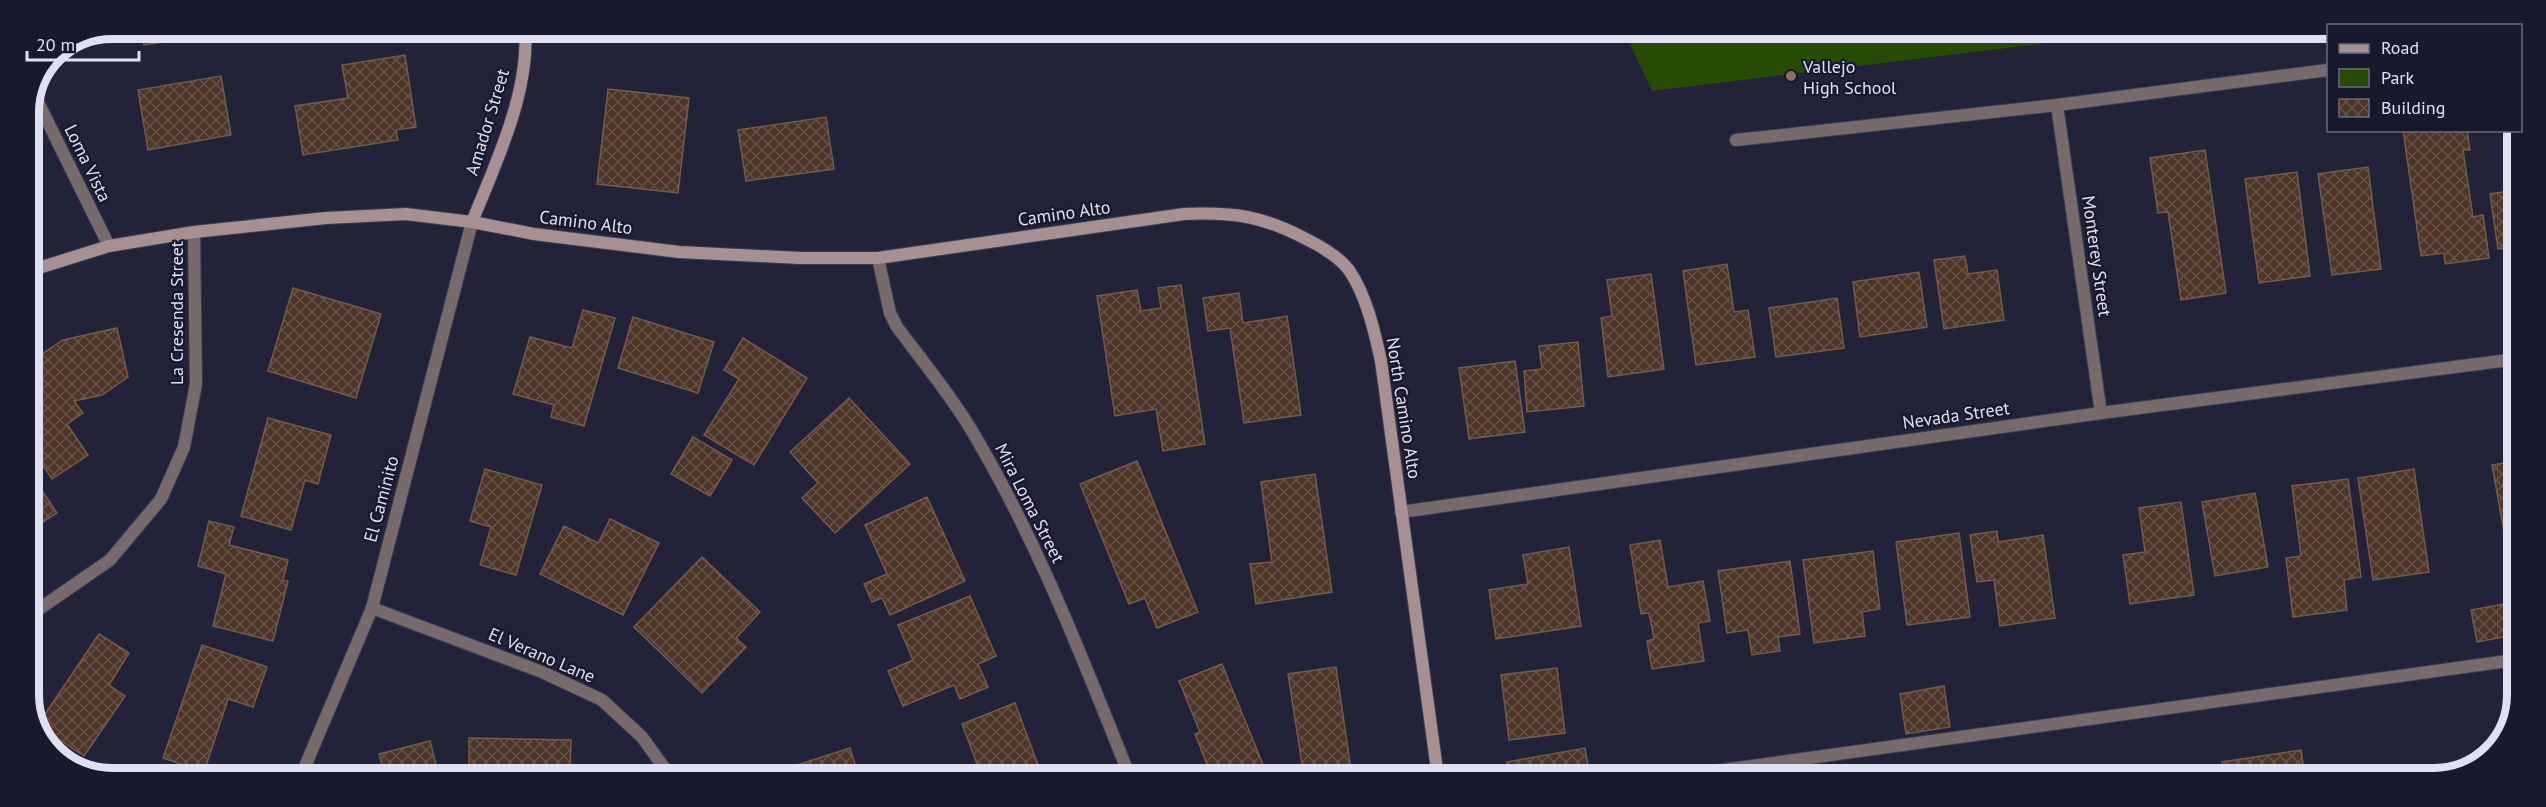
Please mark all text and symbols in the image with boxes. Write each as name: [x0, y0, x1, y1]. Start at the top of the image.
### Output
scale bar: [27, 24, 140, 62]
legend: [2327, 24, 2522, 132]
text: 20 m: [36, 33, 75, 56]
text: Road: [2381, 36, 2419, 59]
place label: Vallejo High School: [1802, 55, 1897, 99]
street label: Amador Street: [460, 66, 514, 178]
text: Park: [2381, 66, 2414, 89]
marker: Vallejo High School: [1784, 69, 1798, 83]
text: Building: [2381, 96, 2445, 119]
street label: Loma Vista: [59, 120, 117, 206]
street label: Monterey Street: [2077, 194, 2117, 318]
street label: Camino Alto: [1016, 195, 1112, 231]
street label: Camino Alto: [538, 205, 634, 239]
street label: La Cresenda Street: [165, 241, 188, 385]
street label: North Camino Alto: [1381, 336, 1427, 480]
street label: Nevada Street: [1901, 396, 2011, 434]
street label: Mira Loma Street: [990, 439, 1070, 567]
street label: El Caminito: [358, 453, 404, 545]
street label: El Verano Lane: [485, 622, 599, 688]

